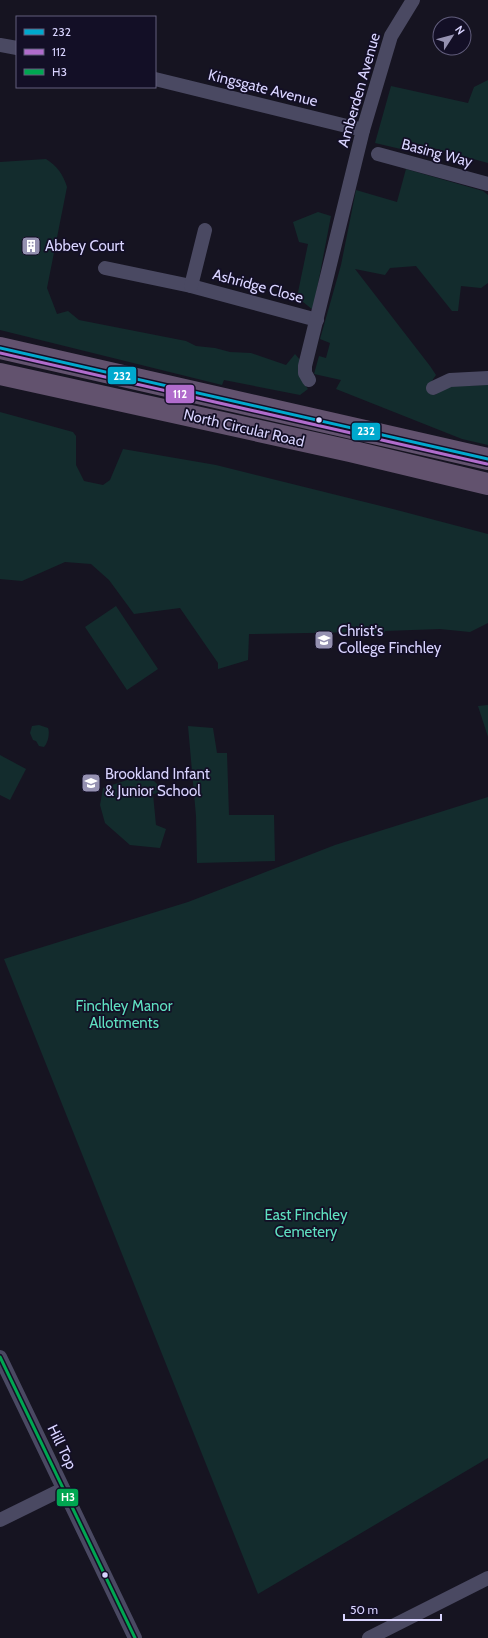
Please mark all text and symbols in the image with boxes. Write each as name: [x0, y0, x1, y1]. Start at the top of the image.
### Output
legend: [16, 16, 156, 88]
north arrow: [432, 16, 472, 56]
text: N: [452, 23, 468, 37]
text: 232: [52, 24, 71, 39]
street label: Amberden Avenue: [334, 30, 384, 149]
text: 112: [52, 44, 66, 59]
text: H3: [52, 64, 67, 79]
street label: Kingsgate Avenue: [206, 66, 320, 110]
street label: Basing Way: [399, 135, 475, 171]
building icon: Abbey Court: [20, 235, 42, 257]
place label: Abbey Court: [45, 237, 124, 255]
street label: Ashridge Close: [211, 265, 306, 307]
line badge: 232: [107, 366, 137, 385]
text: 232: [113, 369, 131, 383]
line badge: 112: [165, 384, 195, 404]
text: 112: [173, 387, 187, 401]
street label: North Circular Road: [182, 405, 306, 451]
unlabelled marker: [314, 415, 324, 425]
line badge: 232: [351, 422, 381, 441]
text: 232: [357, 424, 375, 438]
place label: Christ's College Finchley: [338, 622, 442, 657]
school or university icon: Christ's College Finchley: [313, 629, 335, 651]
place label: Brookland Infant & Junior School: [105, 765, 210, 800]
school or university icon: Brookland Infant & Junior School: [80, 772, 102, 794]
park label: Finchley Manor Allotments: [76, 997, 173, 1032]
park label: East Finchley Cemetery: [264, 1206, 348, 1241]
street label: Hill Top: [43, 1422, 81, 1472]
line badge: H3: [56, 1488, 79, 1507]
text: H3: [61, 1490, 75, 1504]
unlabelled marker: [100, 1570, 110, 1580]
scale bar: [344, 1596, 441, 1622]
text: 50 m: [350, 1602, 378, 1617]

